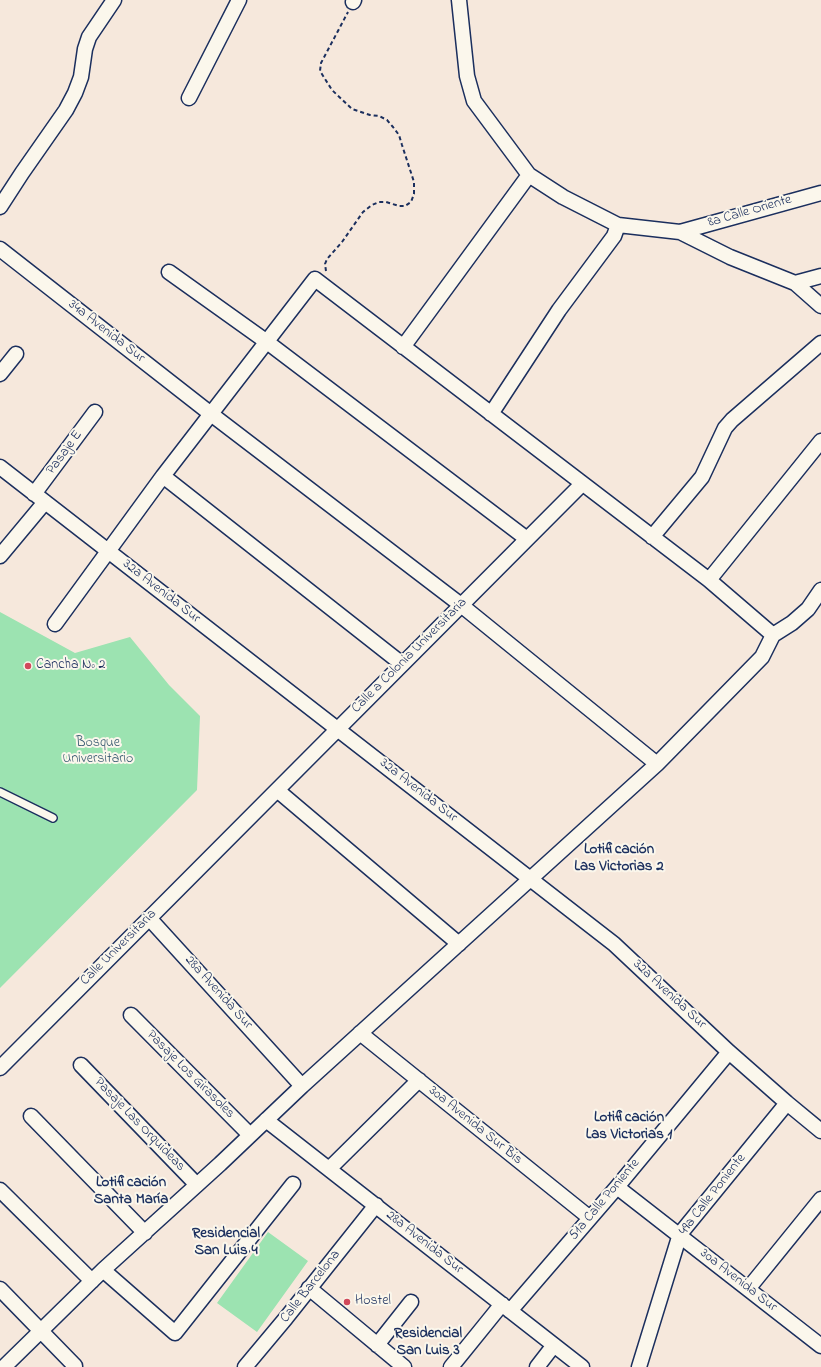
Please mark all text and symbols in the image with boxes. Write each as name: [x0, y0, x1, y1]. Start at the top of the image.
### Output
street label: 8a Calle Oriente: [706, 192, 794, 232]
street label: 34a Avenida Sur: [64, 297, 148, 367]
street label: Pasaje E: [43, 428, 87, 478]
street label: 32a Avenida Sur: [119, 556, 203, 628]
street label: Calle a Colonia Universitaria: [349, 595, 471, 717]
place label: Cancha Nº 2: [36, 658, 105, 674]
marker: Cancha Nº 2: [23, 661, 33, 671]
park label: Bosque Universitario: [63, 736, 133, 768]
street label: 32a Avenida Sur: [376, 755, 460, 827]
district label: Lotificación Las Victorias 2: [574, 842, 664, 877]
street label: Calle Universitaria: [77, 906, 161, 990]
street label: 28a Avenida Sur: [180, 953, 256, 1033]
street label: 32a Avenida Sur: [629, 957, 709, 1033]
street label: Pasaje Los Girasoles: [142, 1027, 238, 1123]
street label: Pasaje Las Orquideas: [90, 1075, 188, 1175]
street label: 30a Avenida Sur Bis: [425, 1083, 525, 1169]
district label: Lotificación Las Victorias 1: [586, 1110, 672, 1145]
street label: 49a Calle Poniente: [676, 1151, 750, 1239]
street label: 51a Calle Poniente: [566, 1156, 644, 1244]
district label: Lotificación Santa María: [94, 1175, 168, 1210]
street label: 28a Avenida Sur: [382, 1208, 466, 1278]
district label: Residencial San Luis 4: [192, 1226, 260, 1261]
street label: 30a Avenida Sur: [696, 1246, 780, 1316]
street label: Calle Barcelona: [277, 1247, 345, 1327]
place label: Hostel: [355, 1294, 391, 1310]
marker: Hostel: [342, 1297, 352, 1307]
district label: Residencial San Luis 3: [394, 1326, 462, 1361]

